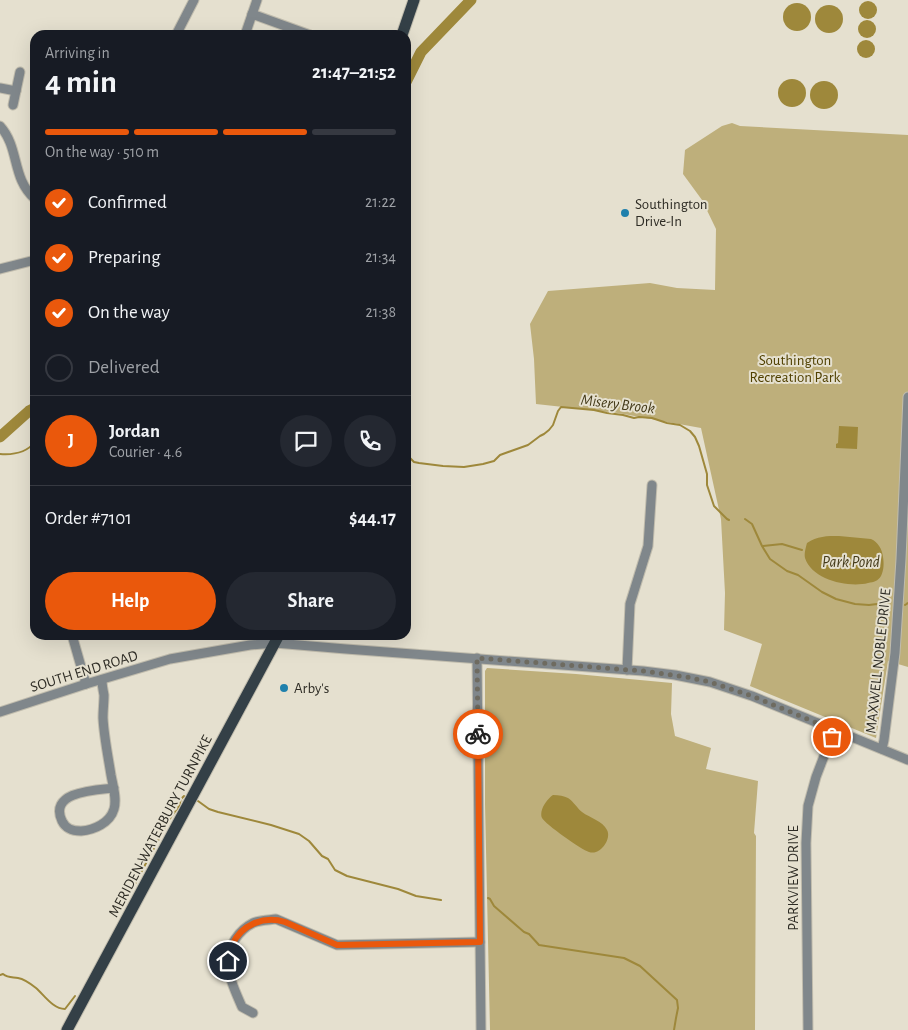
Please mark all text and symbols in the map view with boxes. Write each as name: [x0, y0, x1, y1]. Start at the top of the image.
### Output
text: Arriving in: [45, 45, 110, 61]
text: 21:47–21:52: [312, 63, 396, 82]
text: 4 min: [45, 66, 117, 98]
text: On the way · 510 m: [45, 144, 159, 160]
icon: check: [45, 189, 73, 217]
text: Confirmed: [88, 193, 167, 212]
text: 21:22: [365, 194, 396, 210]
place label: Southington Drive-In: [635, 197, 708, 229]
marker: Southington Drive-In: [619, 207, 631, 219]
icon: check: [45, 244, 73, 272]
text: Preparing: [88, 248, 161, 267]
text: 21:34: [365, 249, 396, 265]
icon: check: [45, 299, 73, 327]
text: On the way: [88, 303, 170, 322]
text: 21:38: [365, 304, 396, 320]
park label: Southington Recreation Park: [750, 353, 841, 385]
text: Delivered: [88, 358, 160, 377]
water label: Misery Brook: [580, 391, 656, 416]
button: chat: [280, 415, 332, 467]
button: phone: [344, 415, 396, 467]
text: Jordan: [109, 422, 160, 441]
text: J: [68, 431, 74, 450]
text: Courier · 4.6: [109, 444, 182, 460]
text: Order #7101: [45, 509, 132, 528]
text: $44.17: [349, 509, 396, 528]
water label: Park Pond: [822, 554, 880, 570]
button: Help: [45, 572, 216, 630]
button: Share: [226, 572, 396, 630]
street label: MAXWELL NOBLE DRIVE: [863, 588, 894, 734]
street label: SOUTH END ROAD: [29, 648, 140, 695]
place label: Arby's: [294, 681, 329, 696]
marker: Arby's: [278, 682, 290, 694]
courier: [453, 709, 503, 759]
pin: [811, 716, 853, 758]
icon: bike: [464, 720, 492, 748]
icon: bag: [818, 723, 846, 751]
street label: MERIDEN-WATERBURY TURNPIKE: [106, 733, 215, 920]
street label: PARKVIEW DRIVE: [786, 825, 801, 931]
pin: [207, 940, 249, 982]
icon: home: [214, 947, 242, 975]

